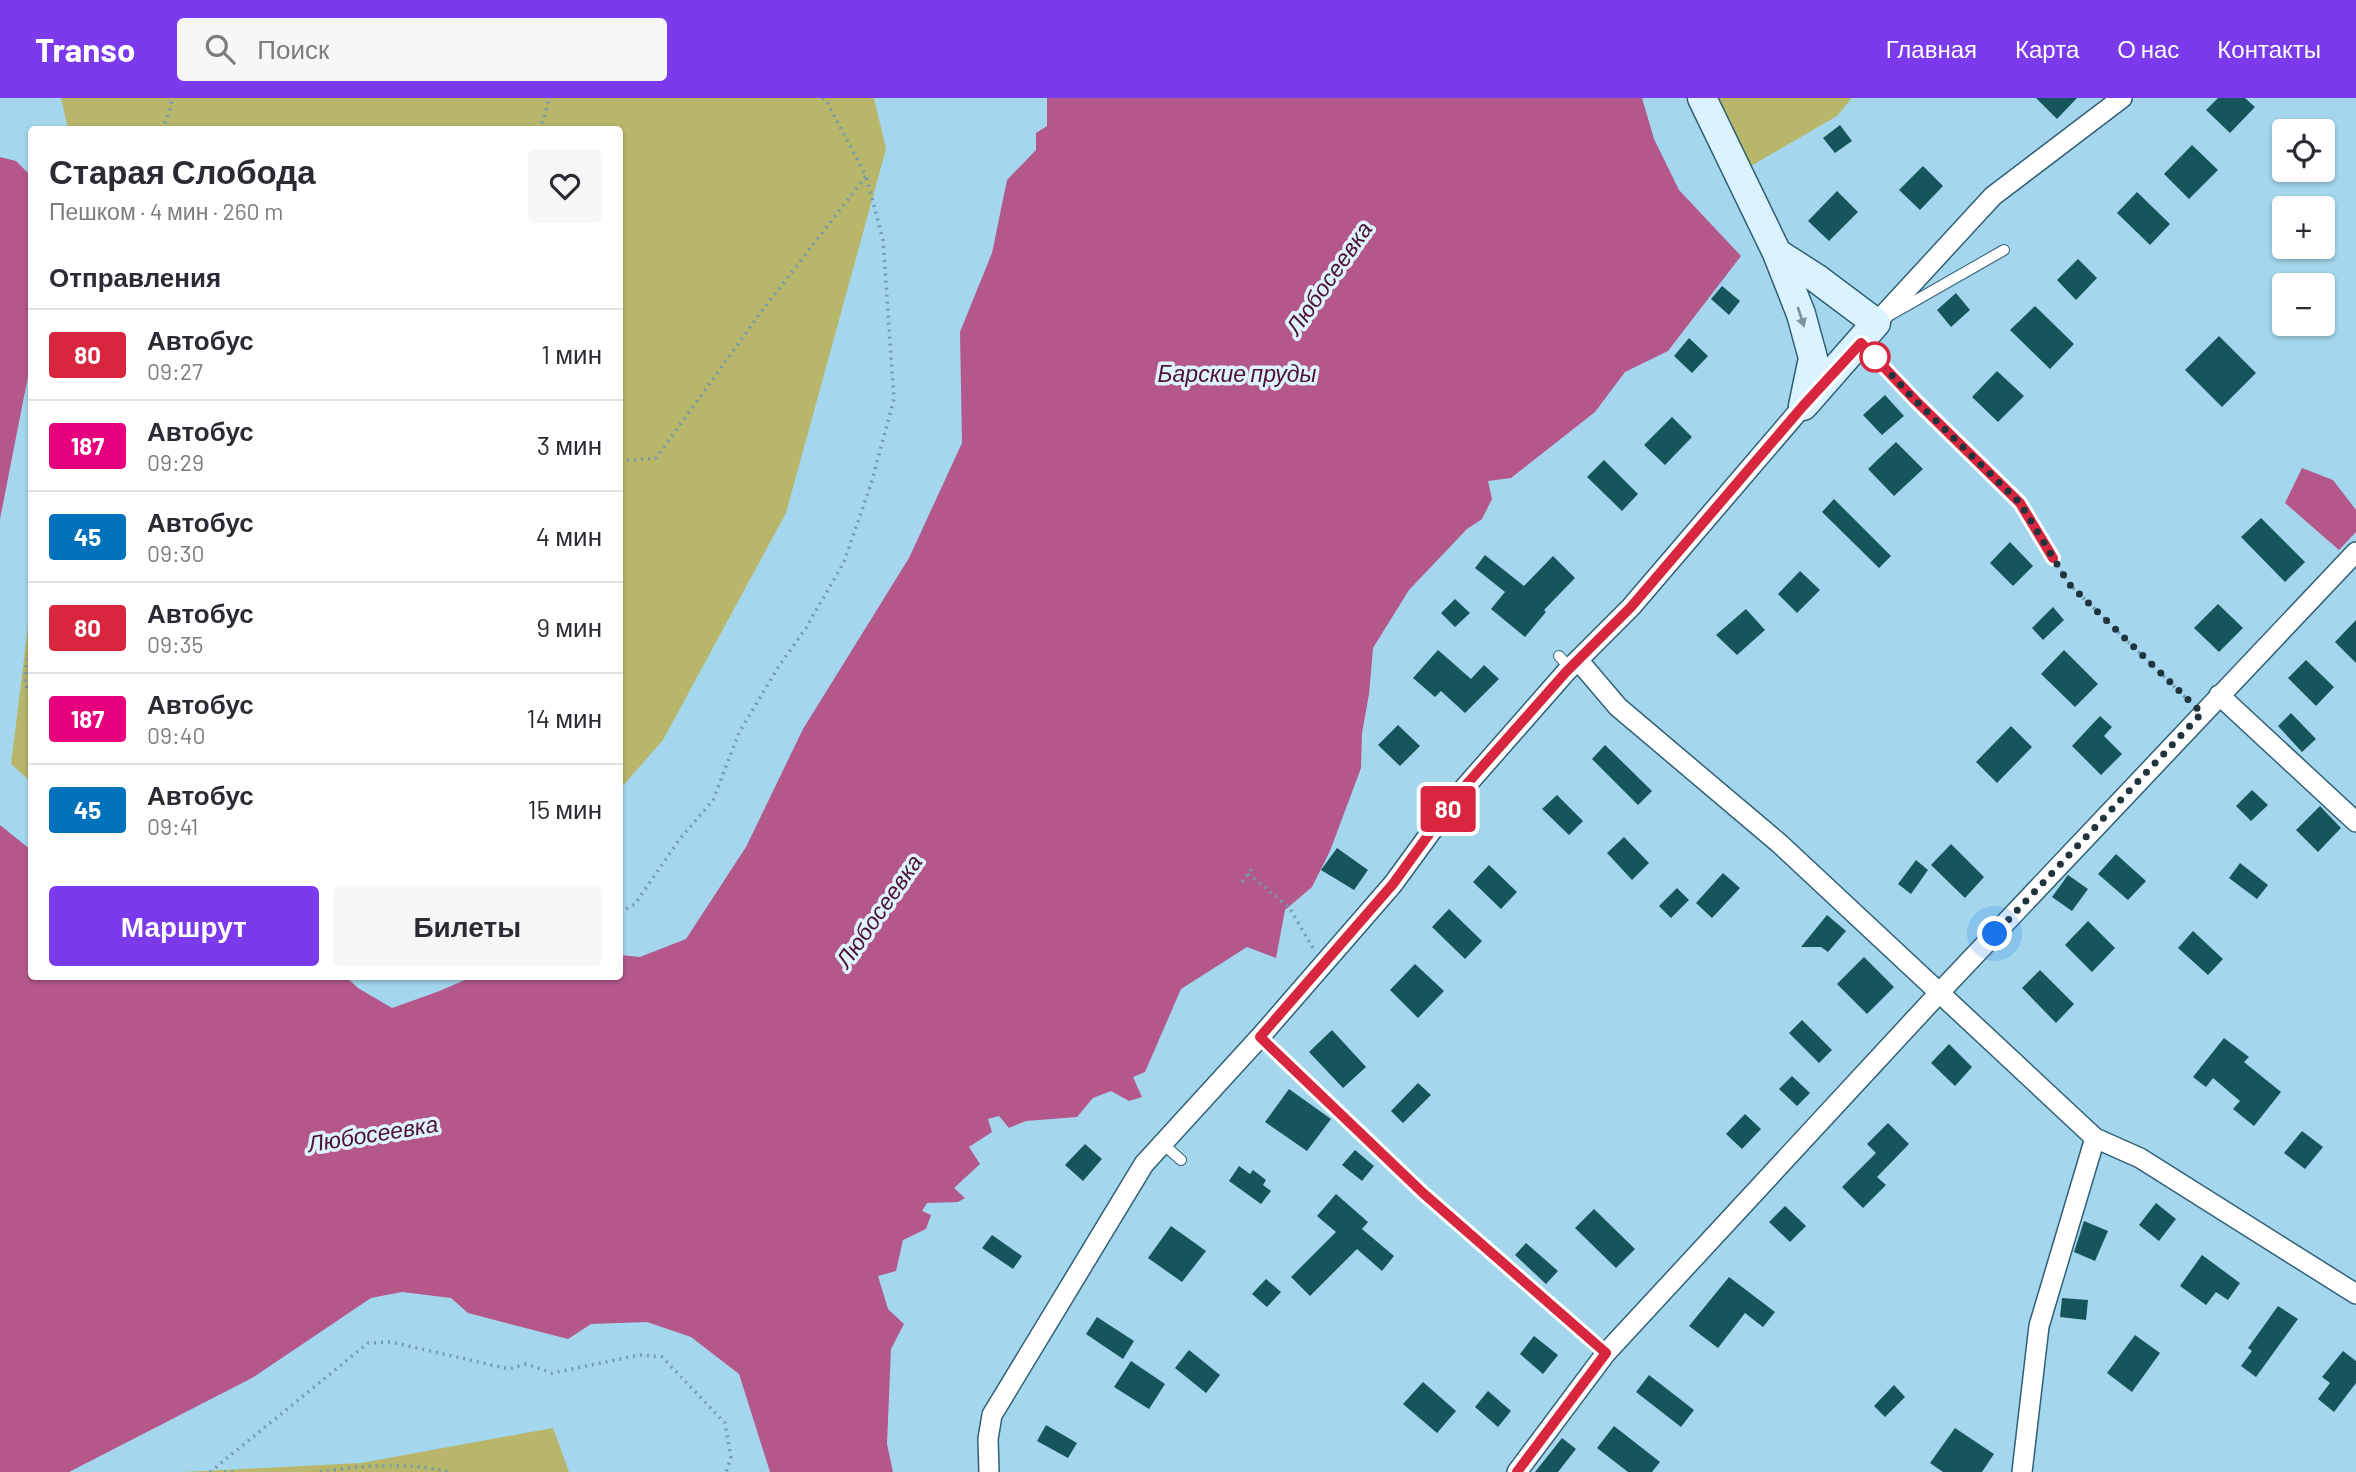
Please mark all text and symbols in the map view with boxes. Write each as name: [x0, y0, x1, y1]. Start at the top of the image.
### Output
search box: [177, 18, 667, 81]
text: Transo: [35, 29, 135, 69]
icon: search: [201, 30, 239, 68]
text: Поиск: [257, 33, 329, 64]
text: Главная: [1886, 34, 1977, 63]
text: Карта: [2015, 34, 2079, 63]
text: О нас: [2117, 34, 2179, 63]
text: Контакты: [2217, 34, 2321, 63]
map controls: [2272, 119, 2335, 336]
button: locate: [2272, 119, 2335, 182]
button: heart: [528, 149, 602, 223]
text: Старая Слобода: [49, 151, 316, 191]
button: +: [2272, 196, 2335, 259]
text: Пешком · 4 мин · 260 m: [49, 197, 283, 225]
water label: Любосеевка: [1278, 216, 1377, 341]
text: Отправления: [49, 261, 221, 292]
button: −: [2272, 273, 2335, 336]
one-way arrow: [1796, 307, 1807, 328]
text: Автобус: [147, 324, 254, 355]
text: 1 мин: [541, 338, 602, 369]
text: 80: [74, 340, 101, 369]
unlabelled marker: [1860, 342, 1890, 372]
text: 09:27: [147, 357, 203, 385]
water label: Барские пруды: [1158, 359, 1316, 387]
text: Автобус: [147, 415, 254, 446]
text: 3 мин: [537, 429, 602, 460]
text: 187: [71, 431, 104, 460]
text: 09:29: [147, 448, 204, 476]
text: Автобус: [147, 506, 254, 537]
text: 4 мин: [536, 520, 602, 551]
text: 45: [74, 522, 101, 551]
text: 09:30: [147, 539, 205, 567]
text: Автобус: [147, 597, 254, 628]
text: 9 мин: [536, 611, 602, 642]
text: 80: [74, 613, 101, 642]
text: 09:35: [147, 630, 203, 658]
text: Автобус: [147, 688, 254, 719]
text: 14 мин: [527, 702, 602, 733]
text: 187: [71, 704, 104, 733]
text: 09:40: [147, 721, 205, 749]
text: Автобус: [147, 779, 254, 810]
line badge: 80: [1416, 786, 1480, 832]
text: 15 мин: [528, 793, 602, 824]
text: 80: [1435, 794, 1461, 823]
text: 45: [74, 795, 101, 824]
text: 09:41: [147, 812, 198, 840]
water label: Любосеевка: [828, 849, 927, 974]
button: Маршрут: [49, 886, 319, 966]
button: Билеты: [333, 886, 602, 966]
your location: [1977, 916, 2012, 951]
water label: Любосеевка: [304, 1109, 440, 1157]

